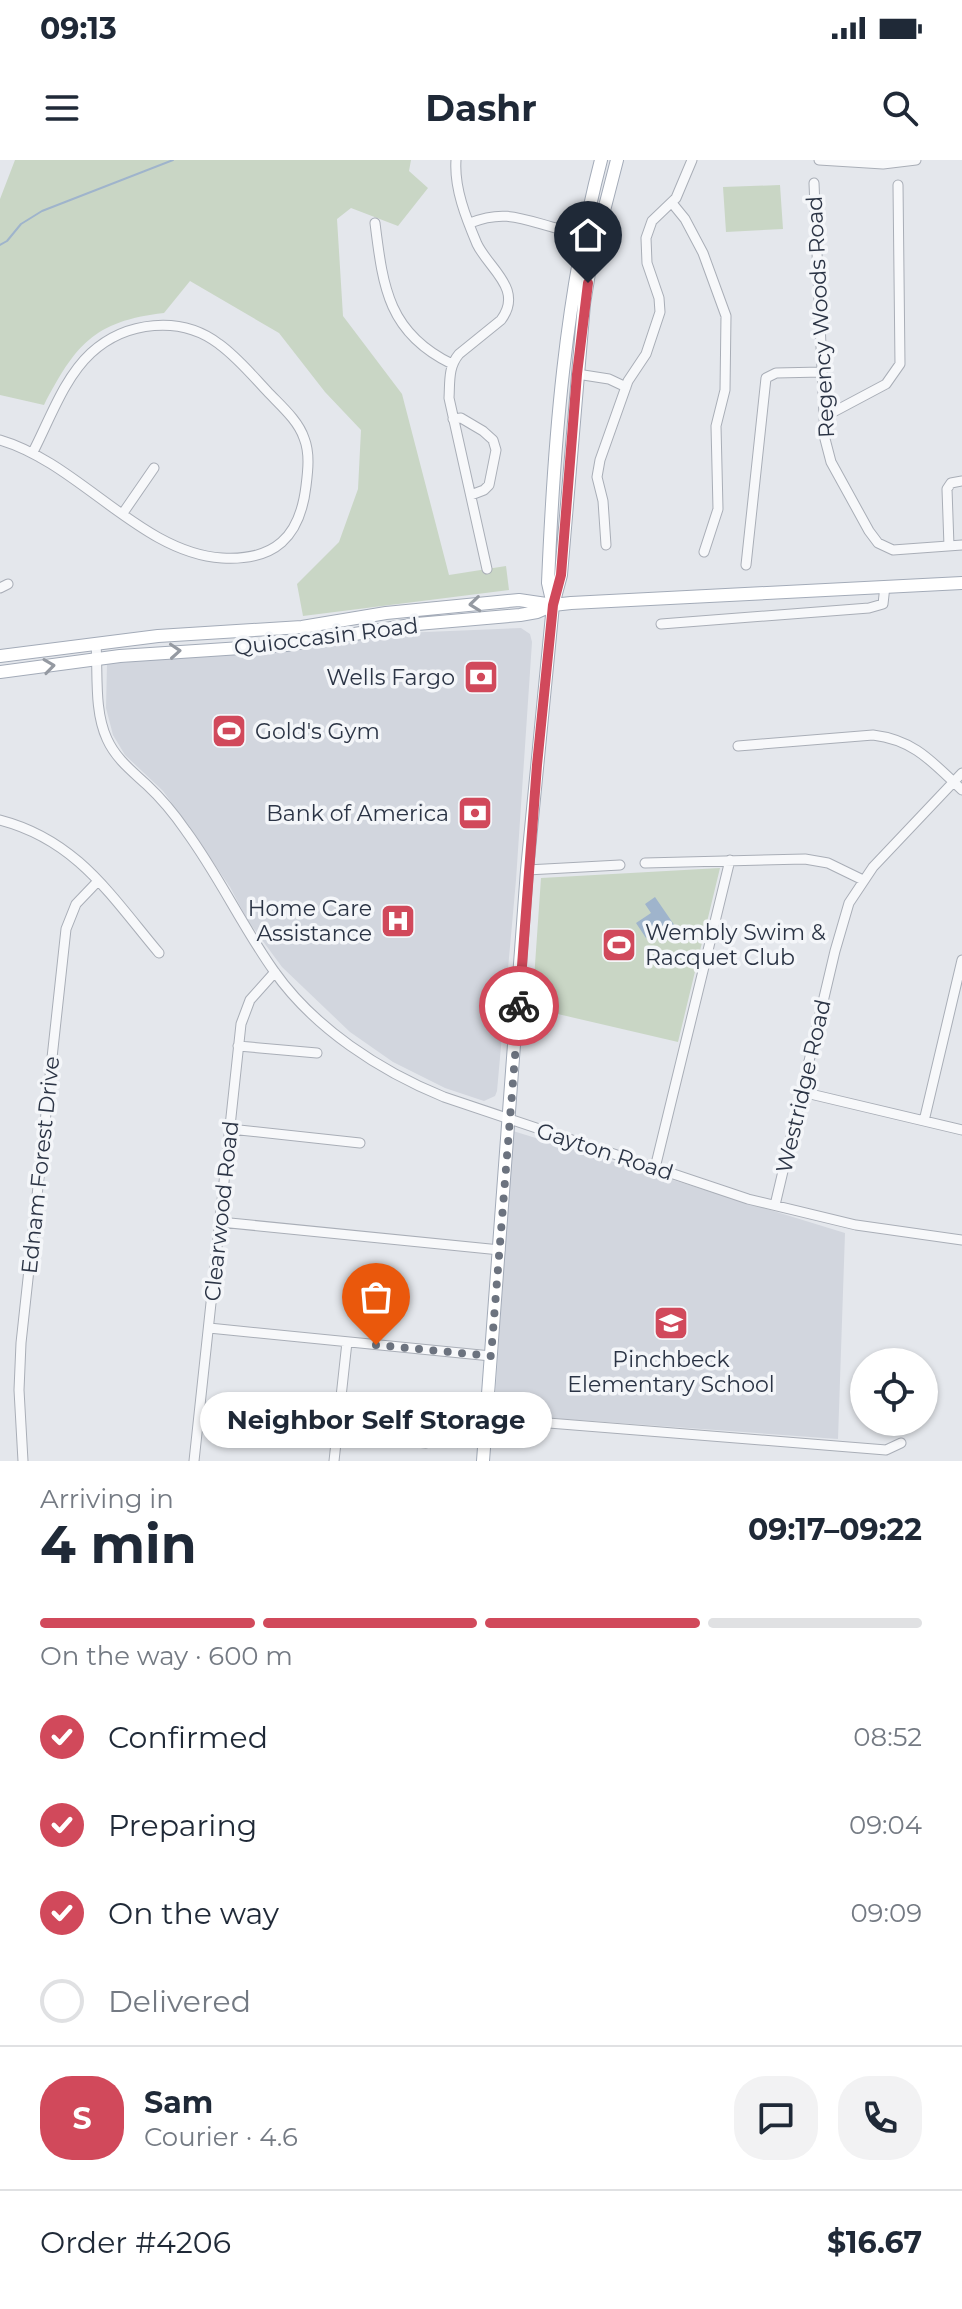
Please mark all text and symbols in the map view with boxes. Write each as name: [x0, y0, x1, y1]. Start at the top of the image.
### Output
text: 09:13: [40, 10, 117, 47]
icon: menu: [40, 86, 84, 130]
text: Dashr: [425, 86, 537, 130]
icon: search: [878, 86, 922, 130]
street label: Regency Woods Road: [801, 195, 840, 439]
pin: [554, 201, 622, 283]
icon: home: [566, 213, 610, 257]
one-way arrow: [468, 595, 481, 612]
street label: Quioccasin Road: [232, 612, 420, 661]
one-way arrow: [169, 643, 182, 660]
one-way arrow: [42, 658, 55, 675]
bank icon: Wells Fargo: [462, 658, 500, 696]
place label: Wells Fargo: [326, 664, 455, 691]
sports icon: Gold's Gym: [210, 712, 248, 750]
place label: Gold's Gym: [255, 718, 380, 745]
bank icon: Bank of America: [456, 794, 494, 832]
place label: Bank of America: [266, 800, 449, 827]
place label: Home Care Assistance: [248, 895, 372, 947]
hospital icon: Home Care Assistance: [379, 902, 417, 940]
place label: Wembly Swim & Racquet Club: [645, 919, 826, 971]
sports icon: Wembly Swim & Racquet Club: [600, 926, 638, 964]
courier: [479, 966, 559, 1046]
icon: bike: [497, 984, 541, 1028]
street label: Westridge Road: [770, 997, 837, 1176]
street label: Ednam Forest Drive: [16, 1055, 65, 1275]
street label: Gayton Road: [533, 1117, 677, 1186]
street label: Clearwood Road: [199, 1119, 244, 1303]
pin: [342, 1263, 410, 1345]
icon: bag: [354, 1275, 398, 1319]
school or university icon: Pinchbeck Elementary School: [652, 1304, 690, 1342]
place label: Pinchbeck Elementary School: [567, 1346, 775, 1398]
map controls: [850, 1348, 938, 1436]
button: locate: [850, 1348, 938, 1436]
callout: Neighbor Self Storage: [200, 1393, 552, 1449]
text: Neighbor Self Storage: [227, 1404, 525, 1436]
text: Arriving in: [40, 1483, 174, 1515]
text: 09:17–09:22: [748, 1511, 922, 1548]
text: 4 min: [40, 1513, 197, 1576]
text: On the way · 600 m: [40, 1640, 293, 1672]
icon: check: [40, 1715, 84, 1759]
text: Confirmed: [108, 1719, 268, 1756]
text: 08:52: [853, 1721, 922, 1753]
icon: check: [40, 1803, 84, 1847]
text: Preparing: [108, 1807, 257, 1844]
text: 09:04: [849, 1809, 922, 1841]
icon: check: [40, 1891, 84, 1935]
text: On the way: [108, 1895, 279, 1932]
text: 09:09: [850, 1897, 922, 1929]
text: Delivered: [108, 1983, 251, 2020]
button: chat: [734, 2076, 818, 2160]
button: phone: [838, 2076, 922, 2160]
text: Sam: [144, 2084, 213, 2121]
text: S: [72, 2100, 92, 2137]
text: Courier · 4.6: [144, 2121, 298, 2153]
text: Order #4206: [40, 2224, 231, 2261]
text: $16.67: [827, 2224, 922, 2261]

